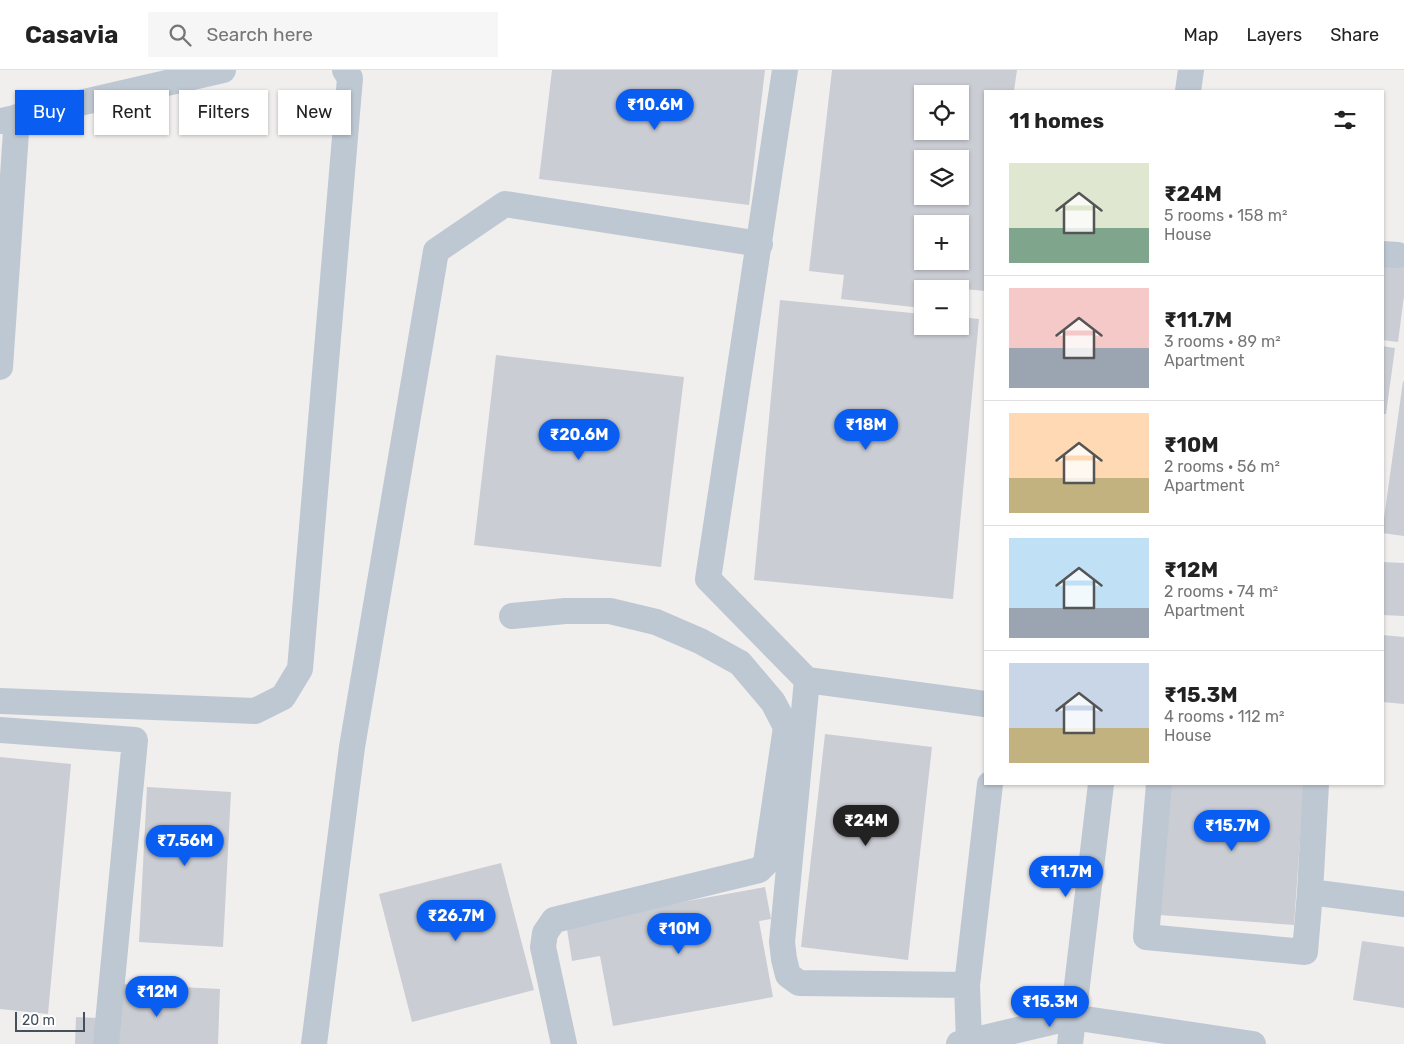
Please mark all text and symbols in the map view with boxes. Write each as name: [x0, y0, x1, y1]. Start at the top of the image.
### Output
search box: [148, 12, 498, 57]
text: Casavia: [25, 21, 118, 49]
icon: search: [166, 21, 194, 49]
text: Search here: [206, 23, 313, 46]
text: Map: [1184, 24, 1219, 46]
text: Layers: [1247, 24, 1302, 46]
text: Share: [1330, 24, 1379, 46]
map controls: [914, 85, 969, 335]
button: locate: [914, 85, 969, 140]
pin: ₹10.6M: [614, 88, 696, 131]
chip: Buy: [15, 90, 84, 135]
chip: Rent: [94, 90, 169, 135]
chip: Filters: [179, 90, 268, 135]
chip: New: [278, 90, 351, 135]
text: ₹10.6M: [627, 95, 683, 114]
icon: filters: [1331, 106, 1359, 134]
text: 11 homes: [1009, 108, 1104, 133]
button: layers: [914, 150, 969, 205]
text: ₹24M: [1164, 181, 1222, 206]
icon: home: [1049, 183, 1109, 243]
text: 5 rooms · 158 m²: [1164, 206, 1287, 225]
button: +: [914, 215, 969, 270]
text: House: [1164, 225, 1211, 244]
button: −: [914, 280, 969, 335]
text: ₹11.7M: [1164, 307, 1232, 332]
icon: home: [1049, 308, 1109, 368]
text: 3 rooms · 89 m²: [1164, 332, 1281, 351]
text: Apartment: [1164, 351, 1244, 370]
pin: ₹18M: [836, 408, 896, 451]
text: ₹18M: [845, 415, 887, 434]
pin: ₹20.6M: [538, 418, 620, 461]
text: ₹20.6M: [550, 425, 608, 444]
text: ₹10M: [1164, 432, 1219, 457]
icon: home: [1049, 433, 1109, 493]
text: 2 rooms · 56 m²: [1164, 457, 1280, 476]
text: Apartment: [1164, 476, 1244, 495]
text: ₹12M: [1164, 557, 1218, 582]
icon: home: [1049, 558, 1109, 618]
text: 2 rooms · 74 m²: [1164, 582, 1278, 601]
text: Apartment: [1164, 601, 1244, 620]
text: ₹15.3M: [1164, 682, 1238, 707]
icon: home: [1049, 683, 1109, 743]
text: 4 rooms · 112 m²: [1164, 707, 1284, 726]
text: House: [1164, 726, 1211, 745]
pin: ₹24M: [836, 804, 896, 847]
pin: ₹15.7M: [1191, 810, 1273, 852]
text: ₹24M: [844, 811, 888, 830]
text: ₹15.7M: [1205, 816, 1259, 835]
pin: ₹7.56M: [144, 824, 226, 867]
text: ₹7.56M: [157, 831, 213, 850]
pin: ₹11.7M: [1025, 856, 1107, 898]
text: ₹11.7M: [1040, 862, 1092, 881]
pin: ₹26.7M: [415, 900, 497, 942]
text: ₹26.7M: [428, 906, 484, 925]
pin: ₹10M: [649, 912, 709, 955]
text: ₹10M: [658, 919, 700, 938]
pin: ₹12M: [127, 976, 187, 1018]
text: ₹12M: [136, 982, 178, 1001]
pin: ₹15.3M: [1009, 986, 1091, 1028]
text: ₹15.3M: [1022, 992, 1078, 1011]
scale bar: [15, 1009, 85, 1032]
text: 20 m: [22, 1012, 55, 1029]

